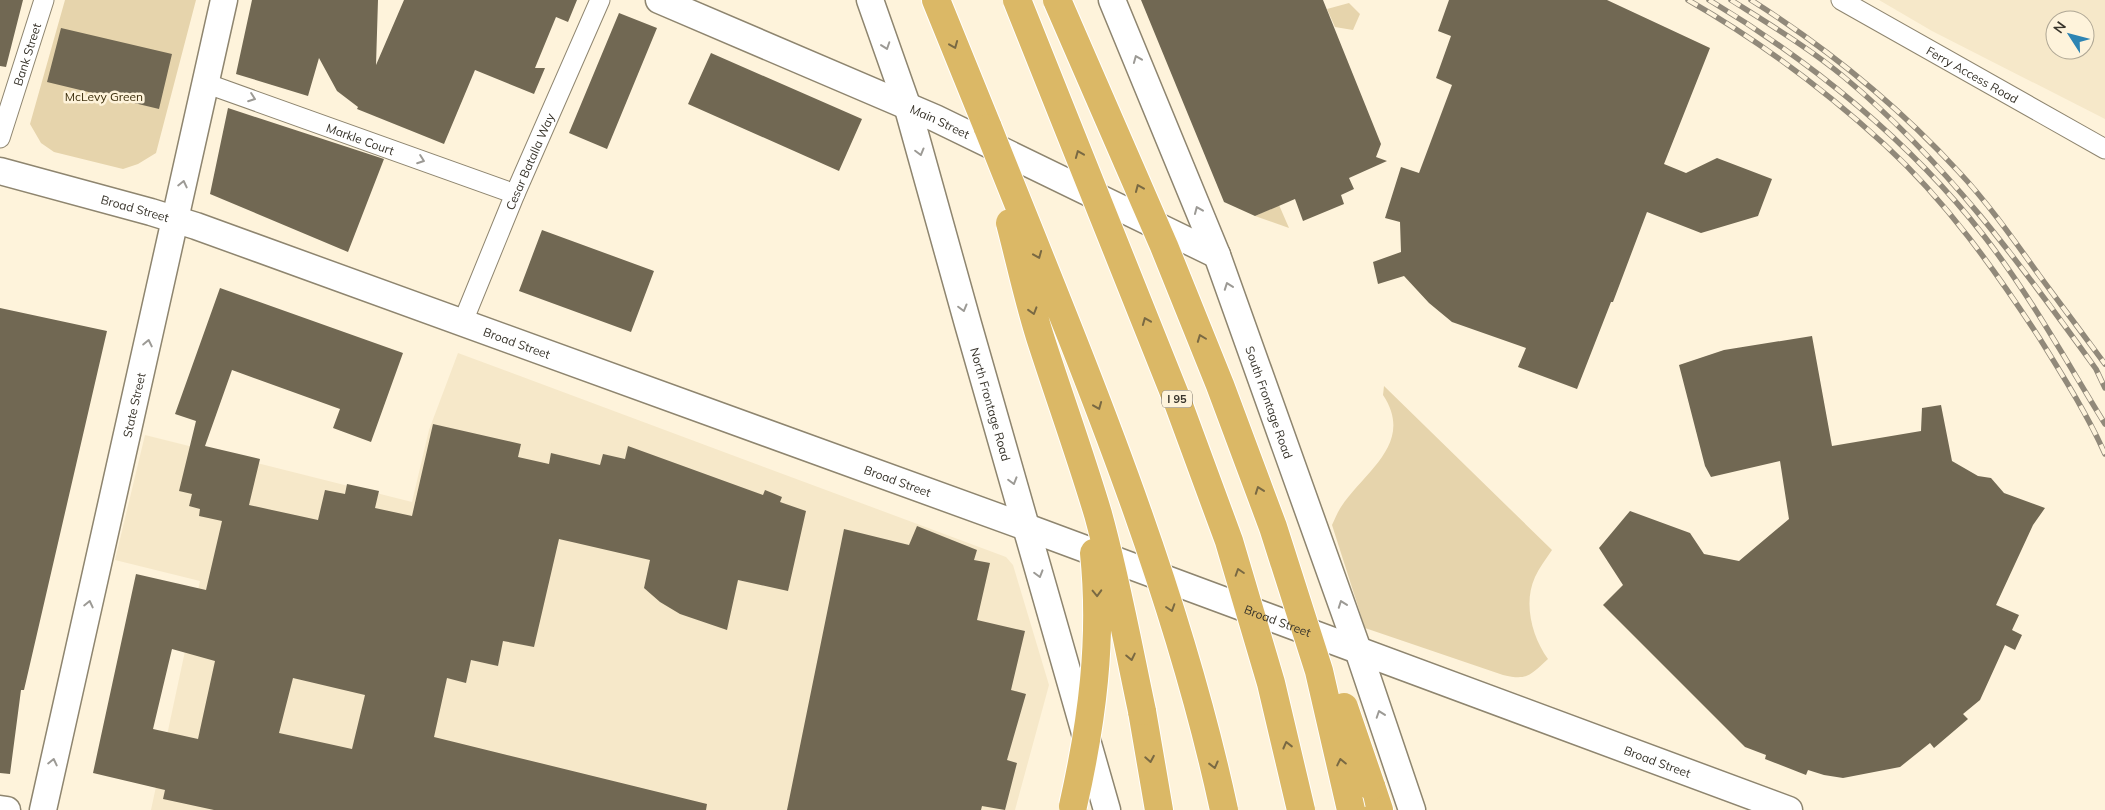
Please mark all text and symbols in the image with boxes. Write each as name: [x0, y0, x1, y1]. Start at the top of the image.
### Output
north arrow: [2045, 10, 2095, 60]
text: N: [2049, 18, 2070, 37]
street label: Bank Street: [10, 21, 44, 87]
one-way arrow: [948, 40, 959, 49]
one-way arrow: [880, 41, 890, 50]
street label: Ferry Access Road: [1924, 42, 2021, 106]
one-way arrow: [1132, 55, 1143, 64]
park label: McLevy Green: [65, 89, 143, 104]
one-way arrow: [247, 92, 255, 102]
street label: Main Street: [908, 101, 972, 141]
street label: Cesar Batalla Way: [502, 110, 557, 212]
street label: Markle Court: [324, 120, 396, 158]
one-way arrow: [914, 147, 924, 155]
one-way arrow: [1075, 150, 1085, 159]
one-way arrow: [416, 154, 425, 164]
one-way arrow: [177, 180, 188, 189]
one-way arrow: [1135, 184, 1145, 192]
street label: Broad Street: [99, 191, 171, 225]
one-way arrow: [1194, 206, 1204, 215]
one-way arrow: [1032, 250, 1042, 259]
one-way arrow: [1224, 282, 1234, 291]
one-way arrow: [957, 304, 968, 313]
one-way arrow: [1027, 307, 1037, 315]
one-way arrow: [1141, 317, 1152, 326]
street label: Broad Street: [481, 323, 552, 361]
one-way arrow: [1197, 334, 1207, 343]
one-way arrow: [142, 338, 153, 347]
street label: South Frontage Road: [1243, 344, 1296, 460]
street label: North Frontage Road: [968, 346, 1014, 463]
street label: State Street: [119, 371, 148, 439]
road number: I 95: [1162, 390, 1192, 408]
one-way arrow: [1092, 401, 1102, 410]
street label: Broad Street: [862, 461, 933, 499]
one-way arrow: [1007, 477, 1018, 486]
one-way arrow: [1255, 486, 1265, 494]
one-way arrow: [1235, 568, 1245, 576]
one-way arrow: [1034, 570, 1044, 578]
one-way arrow: [1091, 589, 1102, 597]
one-way arrow: [83, 599, 94, 608]
one-way arrow: [1338, 600, 1348, 609]
street label: Broad Street: [1242, 601, 1313, 640]
one-way arrow: [1165, 603, 1175, 612]
one-way arrow: [1125, 653, 1136, 662]
one-way arrow: [1376, 710, 1386, 719]
one-way arrow: [1282, 741, 1293, 750]
street label: Broad Street: [1622, 742, 1693, 780]
one-way arrow: [1145, 755, 1155, 763]
one-way arrow: [47, 758, 58, 767]
one-way arrow: [1336, 758, 1347, 767]
one-way arrow: [1208, 760, 1219, 769]

